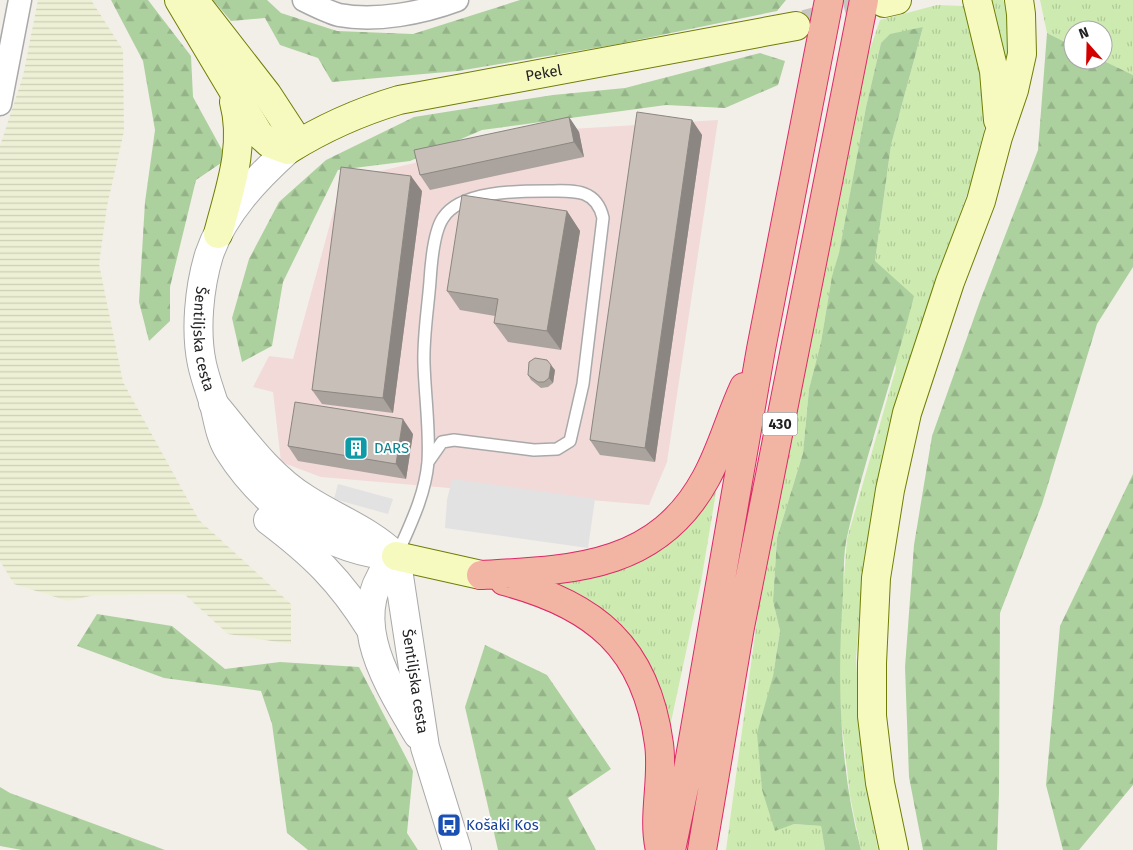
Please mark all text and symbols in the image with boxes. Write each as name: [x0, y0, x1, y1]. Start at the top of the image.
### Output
north arrow: [1063, 20, 1113, 70]
text: N: [1076, 24, 1091, 43]
street label: Pekel: [524, 61, 564, 85]
street label: Šentiljska cesta: [189, 285, 218, 393]
road number: 430: [762, 412, 798, 436]
building icon: DARS: [343, 435, 369, 461]
place label: DARS: [374, 439, 409, 457]
street label: Šentiljska cesta: [398, 628, 432, 735]
bus stop icon: Košaki Kos: [436, 812, 462, 838]
place label: Košaki Kos: [466, 816, 539, 834]

